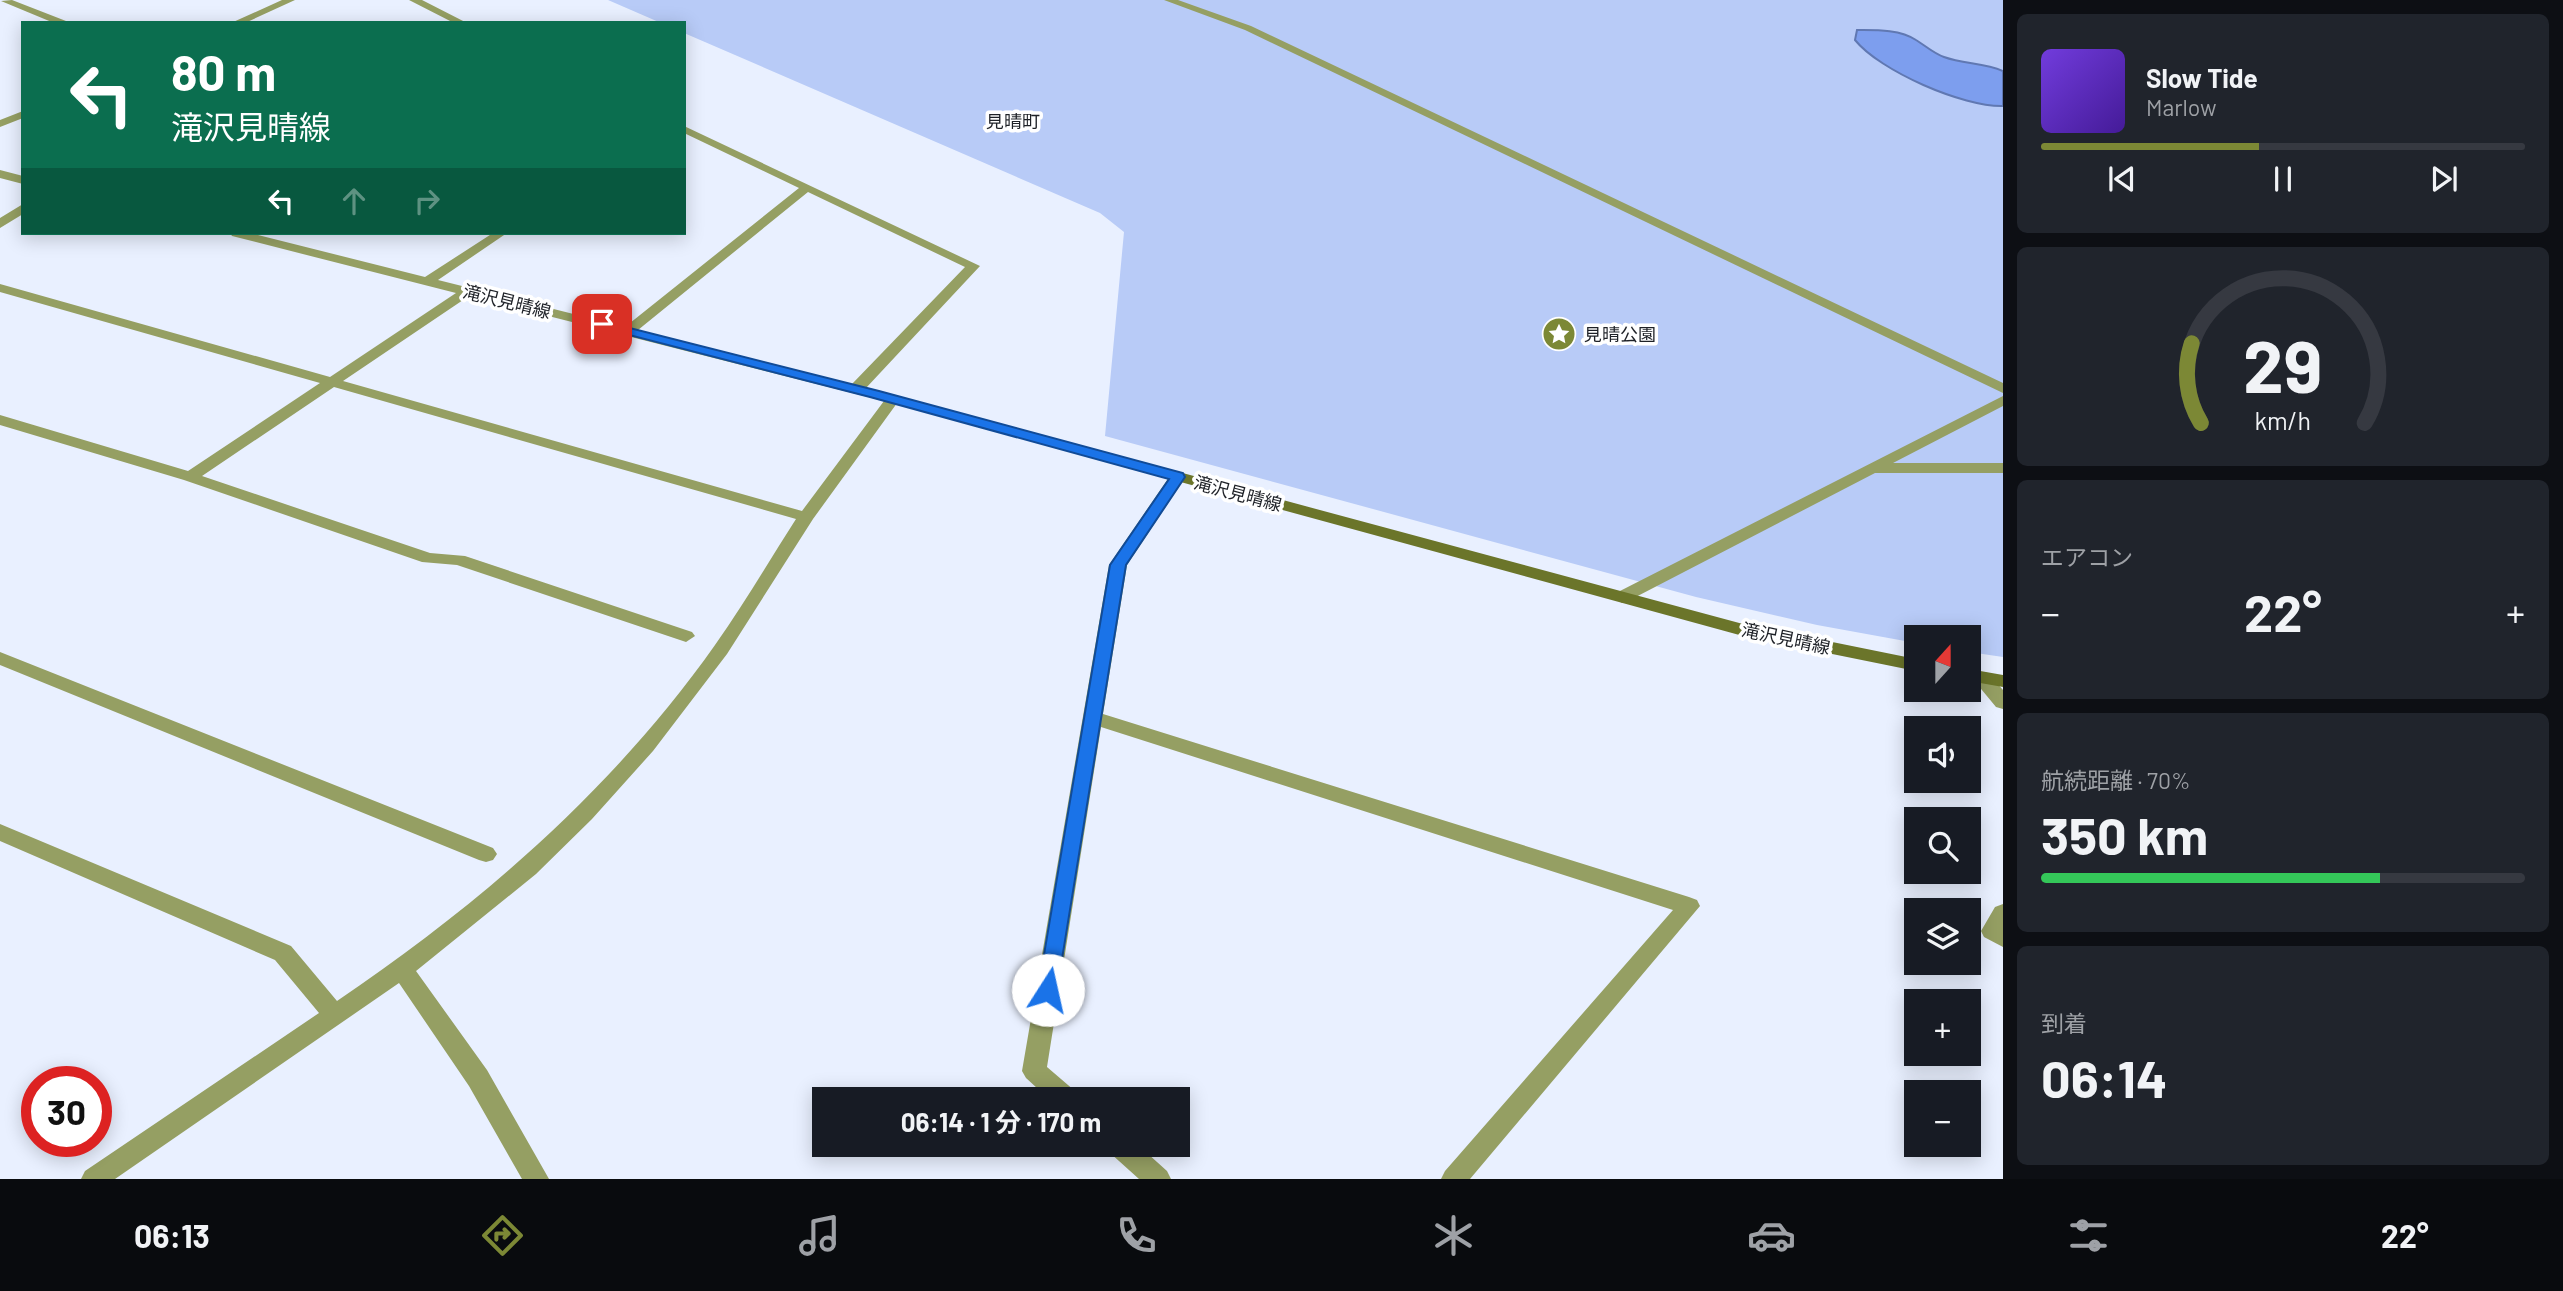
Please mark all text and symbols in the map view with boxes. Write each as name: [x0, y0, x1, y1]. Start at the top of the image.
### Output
text: 80 m: [171, 42, 276, 101]
icon: left: [56, 49, 147, 140]
text: Slow Tide: [2146, 62, 2258, 93]
text: Marlow: [2146, 93, 2217, 121]
text: 滝沢見晴線: [171, 107, 331, 145]
district label: 見晴町: [986, 110, 1040, 132]
icon: previous: [2103, 160, 2141, 198]
icon: pause: [2264, 160, 2302, 198]
icon: next: [2425, 160, 2463, 198]
icon: left: [262, 182, 300, 220]
icon: ahead: [335, 182, 373, 220]
icon: right: [408, 182, 446, 220]
street label: 滝沢見晴線: [461, 279, 553, 323]
pin: [572, 294, 632, 354]
icon: arrive: [583, 305, 621, 343]
place icon: 見晴公園: [1540, 315, 1578, 353]
text: 29: [2243, 320, 2323, 408]
place label: 見晴公園: [1584, 323, 1656, 345]
text: km/h: [2255, 404, 2311, 434]
street label: 滝沢見晴線: [1192, 471, 1284, 515]
text: エアコン: [2041, 543, 2133, 571]
text: 22°: [2244, 580, 2322, 642]
text: −: [2041, 589, 2060, 635]
text: +: [2506, 589, 2525, 635]
street label: 滝沢見晴線: [1740, 618, 1832, 658]
north arrow: [1904, 625, 1981, 702]
map controls: [1904, 625, 1981, 1157]
button: sound: [1904, 716, 1981, 793]
text: 航続距離 · 70%: [2041, 766, 2190, 794]
text: 350 km: [2041, 803, 2208, 865]
button: search: [1904, 807, 1981, 884]
button: layers: [1904, 898, 1981, 975]
position arrow: [1011, 953, 1085, 1027]
button: +: [1904, 989, 1981, 1066]
text: 到着: [2041, 1009, 2087, 1037]
text: 06:14: [2041, 1046, 2167, 1108]
speed limit sign: 30: [21, 1066, 112, 1157]
button: −: [1904, 1080, 1981, 1157]
text: 06:14 · 1 分 · 170 m: [901, 1106, 1101, 1137]
icon: directions: [478, 1211, 527, 1260]
icon: music: [795, 1211, 844, 1260]
icon: phone: [1112, 1211, 1161, 1260]
icon: climate: [1429, 1211, 1478, 1260]
icon: car: [1747, 1211, 1796, 1260]
icon: filters: [2064, 1211, 2113, 1260]
text: 06:13: [134, 1216, 210, 1254]
text: 22°: [2381, 1216, 2429, 1254]

